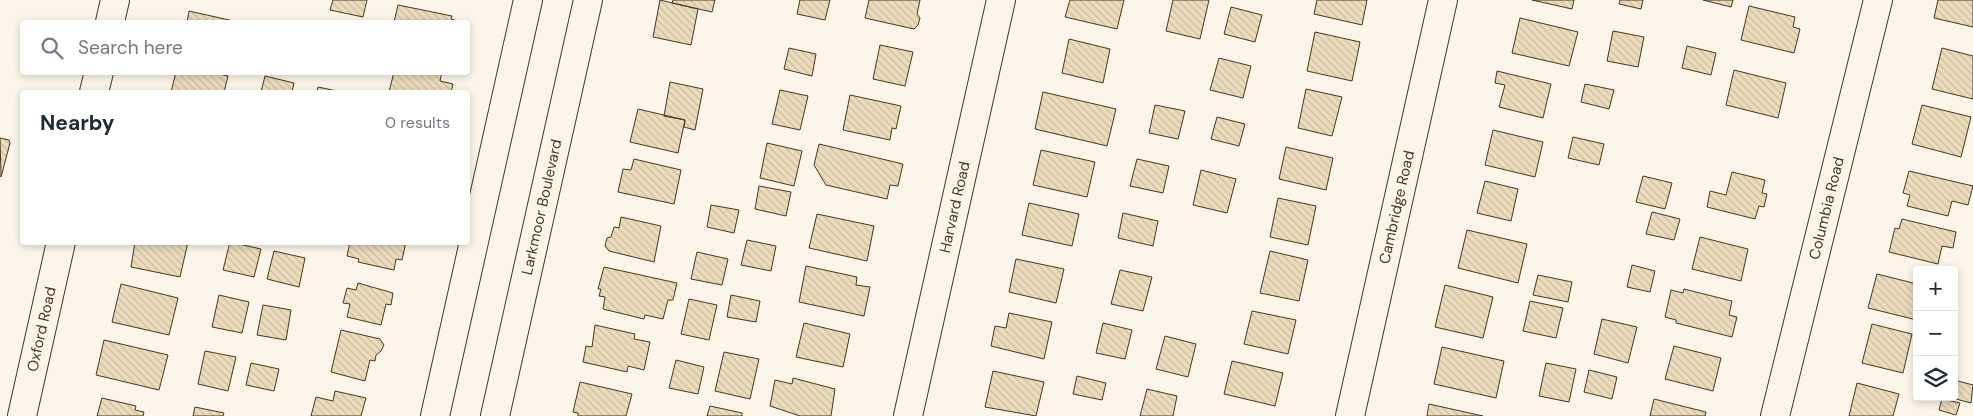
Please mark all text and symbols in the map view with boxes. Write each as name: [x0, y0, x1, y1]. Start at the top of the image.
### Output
search box: [20, 20, 470, 75]
icon: search: [38, 34, 66, 62]
text: Search here: [78, 35, 183, 60]
text: Nearby: [40, 109, 114, 137]
text: 0 results: [385, 112, 450, 133]
street label: Larkmoor Boulevard: [517, 137, 567, 277]
street label: Cambridge Road: [1374, 148, 1419, 266]
street label: Columbia Road: [1804, 155, 1849, 262]
street label: Harvard Road: [935, 159, 975, 255]
map controls: [1913, 266, 1958, 401]
button: +: [1913, 266, 1958, 311]
street label: Oxford Road: [22, 285, 61, 374]
button: −: [1913, 311, 1958, 356]
button: layers: [1913, 356, 1958, 401]

